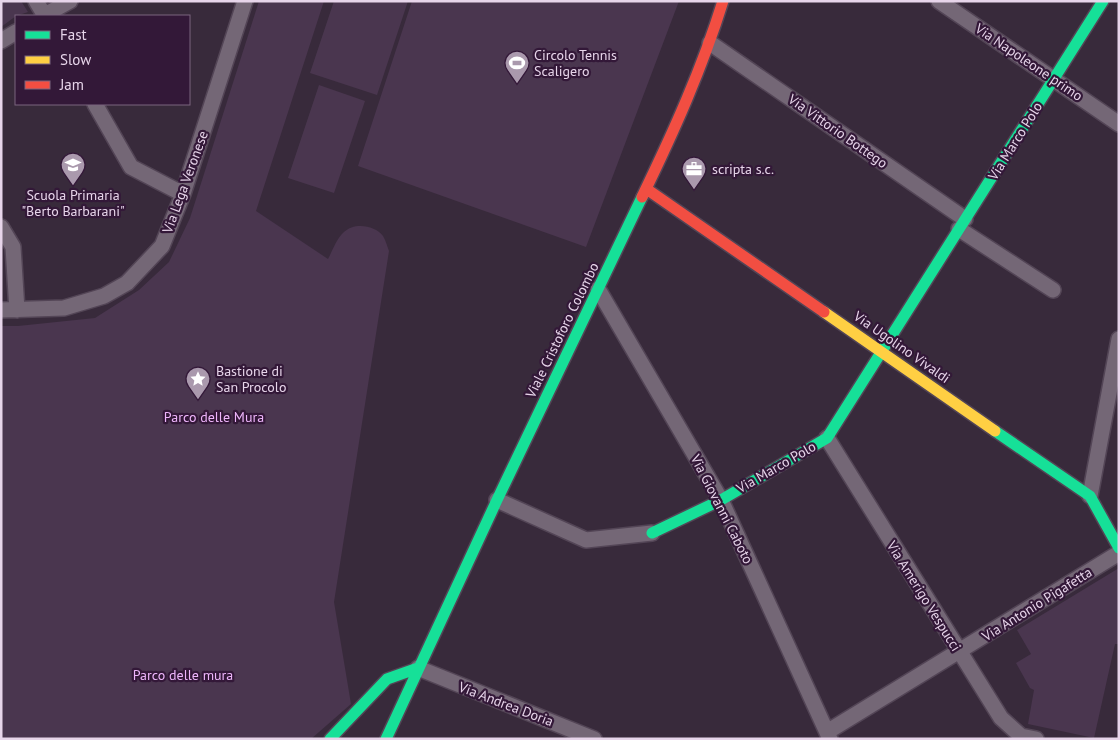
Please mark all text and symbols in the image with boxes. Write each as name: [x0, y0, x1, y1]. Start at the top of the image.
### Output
legend: [15, 15, 190, 105]
street label: Via Napoleone primo: [971, 19, 1086, 105]
text: Fast: [60, 25, 87, 44]
place label: Circolo Tennis Scaligero: [534, 46, 617, 80]
text: Slow: [60, 50, 91, 69]
sports icon: Circolo Tennis Scaligero: [504, 50, 530, 84]
text: Jam: [59, 75, 84, 94]
street label: Via Vittorio Bottego: [784, 89, 891, 172]
street label: Via Marco Polo: [983, 99, 1046, 184]
street label: Via Lega Veronese: [158, 128, 212, 237]
school or university icon: Scuola Primaria "Berto Barbarani": [60, 152, 86, 186]
office icon: scripta s.c.: [681, 156, 707, 190]
place label: scripta s.c.: [712, 160, 774, 178]
place label: Scuola Primaria "Berto Barbarani": [21, 186, 125, 220]
street label: Viale Cristoforo Colombo: [521, 259, 603, 402]
street label: Via Ugolino Vivaldi: [849, 306, 954, 387]
place label: Bastione di San Procolo: [216, 362, 286, 396]
place icon: Bastione di San Procolo: [185, 366, 211, 400]
park label: Parco delle Mura: [164, 408, 264, 426]
street label: Via Marco Polo: [732, 437, 819, 498]
street label: Via Giovanni Caboto: [686, 450, 757, 567]
street label: Via Amerigo Vespucci: [882, 537, 965, 655]
street label: Via Antonio Pigafetta: [978, 563, 1095, 646]
park label: Parco delle mura: [133, 666, 233, 684]
street label: Via Andrea Doria: [455, 677, 556, 730]

